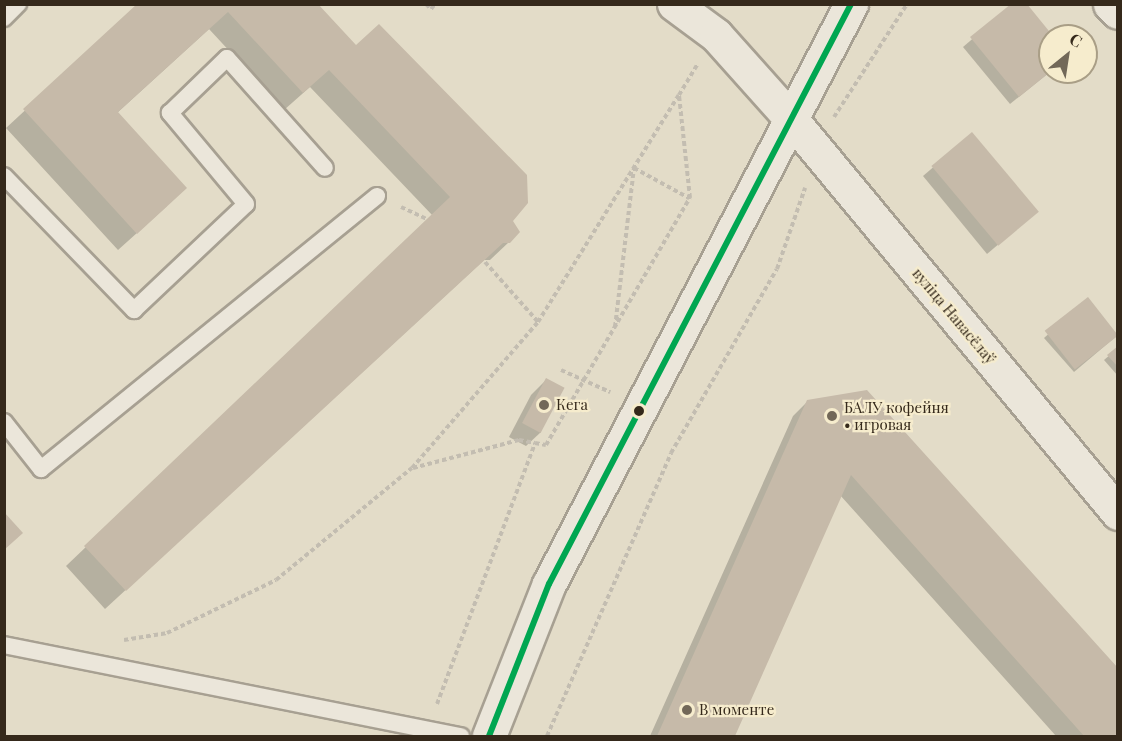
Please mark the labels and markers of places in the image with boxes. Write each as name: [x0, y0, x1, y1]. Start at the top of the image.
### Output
place label: Кега: [556, 396, 588, 414]
marker: Кега: [537, 398, 551, 412]
place label: БАЛУ кофейня • игровая: [844, 398, 949, 433]
unlabelled marker: [633, 405, 645, 417]
marker: БАЛУ кофейня • игровая: [825, 409, 839, 423]
place label: В моменте: [699, 701, 774, 719]
marker: В моменте: [680, 703, 694, 717]

